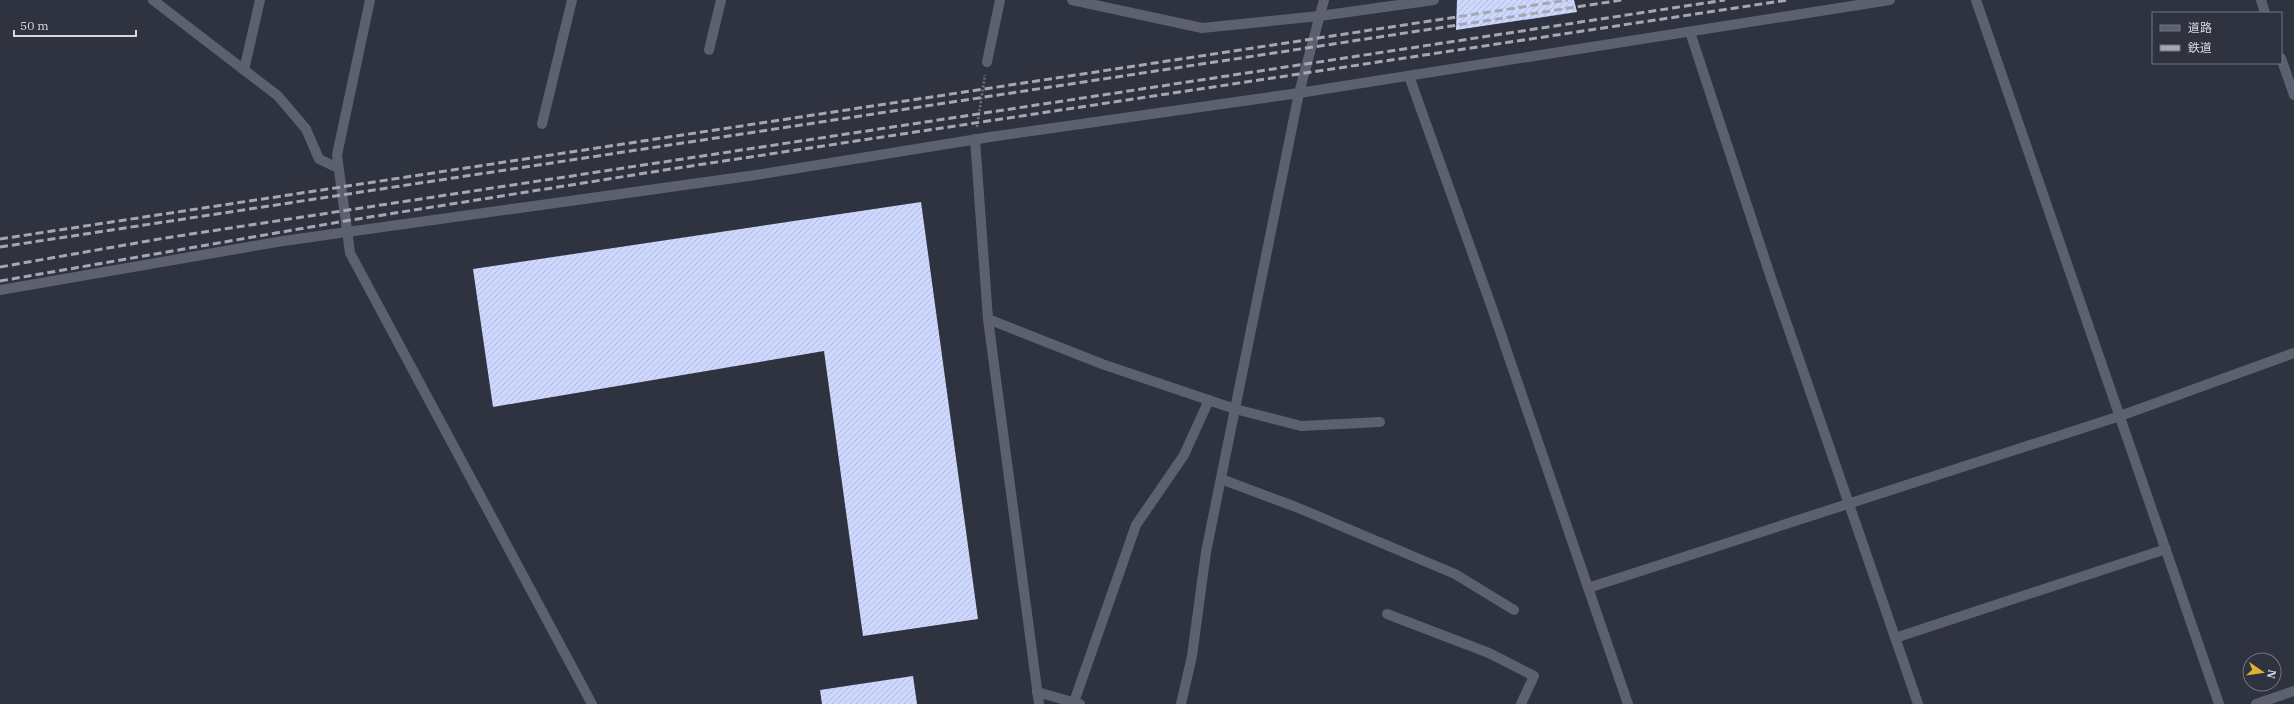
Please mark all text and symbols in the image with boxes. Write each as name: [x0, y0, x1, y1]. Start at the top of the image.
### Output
scale bar: [14, 12, 136, 38]
legend: [2152, 12, 2282, 64]
text: 50 m: [20, 18, 49, 33]
text: 道路: [2188, 20, 2212, 35]
text: 鉄道: [2188, 40, 2212, 55]
north arrow: [2242, 652, 2282, 692]
text: N: [2264, 668, 2280, 680]

